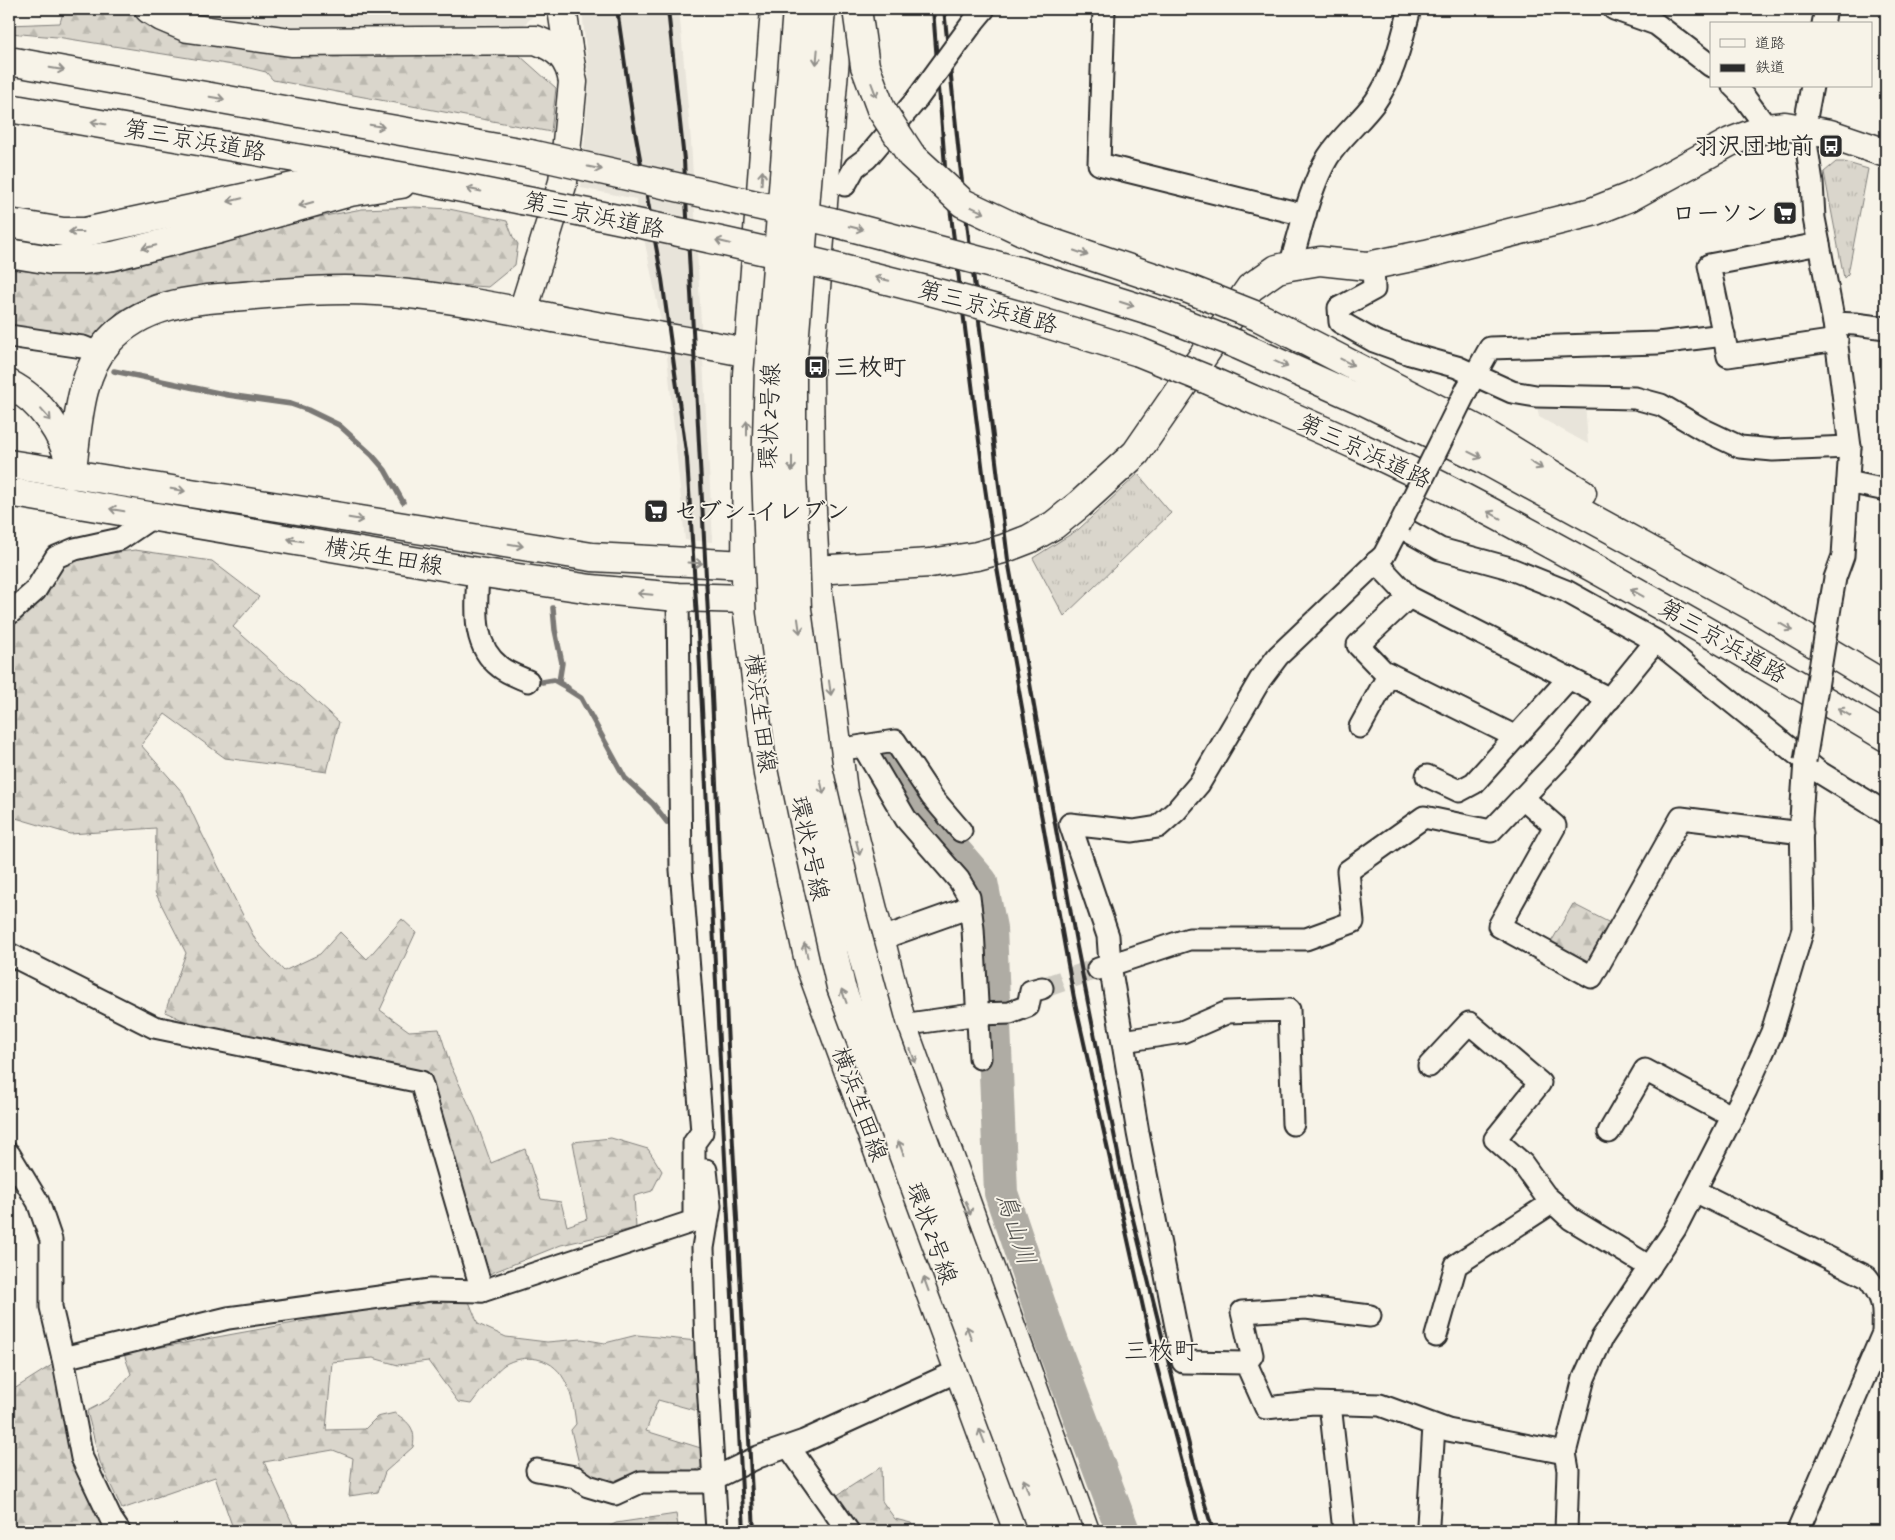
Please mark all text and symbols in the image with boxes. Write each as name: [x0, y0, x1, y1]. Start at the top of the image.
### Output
legend: [1710, 22, 1872, 88]
text: 道路: [1755, 34, 1785, 53]
one-way arrow: [813, 49, 822, 65]
text: 鉄道: [1755, 58, 1785, 77]
one-way arrow: [48, 65, 64, 75]
one-way arrow: [870, 82, 879, 97]
one-way arrow: [208, 93, 224, 103]
street label: 第三京浜道路: [121, 113, 269, 167]
one-way arrow: [91, 118, 107, 128]
one-way arrow: [368, 122, 384, 131]
place label: 羽沢団地前: [1694, 131, 1814, 161]
bus stop icon: 羽沢団地前: [1818, 133, 1844, 159]
one-way arrow: [587, 164, 603, 173]
one-way arrow: [757, 171, 766, 187]
one-way arrow: [467, 185, 483, 195]
street label: 第三京浜道路: [520, 185, 668, 245]
one-way arrow: [228, 196, 244, 205]
place label: ローソン: [1672, 198, 1768, 228]
one-way arrow: [299, 200, 315, 209]
supermarket icon: ローソン: [1772, 200, 1798, 226]
one-way arrow: [970, 206, 985, 215]
one-way arrow: [847, 224, 863, 233]
one-way arrow: [69, 227, 85, 237]
one-way arrow: [716, 237, 732, 246]
one-way arrow: [142, 242, 158, 252]
one-way arrow: [1073, 249, 1089, 258]
one-way arrow: [874, 274, 890, 283]
street label: 第三京浜道路: [915, 274, 1061, 340]
one-way arrow: [1118, 300, 1134, 309]
place label: 三枚町: [834, 352, 906, 382]
bus stop icon: 三枚町: [803, 354, 829, 380]
one-way arrow: [1339, 357, 1354, 367]
one-way arrow: [1273, 360, 1288, 370]
street label: 環状2号線: [752, 362, 786, 470]
street label: 第三京浜道路: [1293, 407, 1437, 495]
one-way arrow: [40, 409, 51, 422]
one-way arrow: [742, 420, 752, 436]
one-way arrow: [1467, 451, 1482, 460]
one-way arrow: [787, 456, 797, 472]
one-way arrow: [1528, 460, 1542, 470]
one-way arrow: [170, 486, 186, 496]
place label: セブン-イレブン: [674, 496, 850, 526]
supermarket icon: セブン-イレブン: [643, 498, 669, 524]
one-way arrow: [110, 504, 126, 514]
one-way arrow: [1488, 509, 1502, 519]
one-way arrow: [347, 514, 363, 524]
street label: 横浜生田線: [322, 531, 446, 581]
one-way arrow: [287, 535, 303, 545]
one-way arrow: [508, 540, 524, 550]
one-way arrow: [687, 558, 703, 567]
one-way arrow: [1630, 588, 1645, 597]
one-way arrow: [638, 589, 654, 599]
street label: 第三京浜道路: [1653, 592, 1793, 690]
one-way arrow: [794, 618, 804, 634]
one-way arrow: [1778, 622, 1793, 632]
street label: 横浜生田線: [739, 652, 783, 774]
one-way arrow: [825, 680, 835, 696]
one-way arrow: [1838, 707, 1852, 717]
one-way arrow: [818, 778, 827, 794]
street label: 環状2号線: [784, 793, 836, 903]
one-way arrow: [854, 839, 863, 855]
one-way arrow: [801, 942, 810, 958]
one-way arrow: [839, 988, 848, 1003]
street label: 横浜生田線: [825, 1042, 895, 1166]
one-way arrow: [909, 1047, 918, 1063]
one-way arrow: [896, 1141, 905, 1156]
street label: 環状2号線: [900, 1178, 964, 1288]
water label: 鳥山川: [989, 1188, 1043, 1270]
one-way arrow: [964, 1200, 973, 1216]
one-way arrow: [921, 1277, 930, 1292]
one-way arrow: [964, 1326, 974, 1341]
district label: 三枚町: [1123, 1335, 1199, 1367]
one-way arrow: [977, 1429, 986, 1445]
one-way arrow: [1021, 1478, 1030, 1494]

